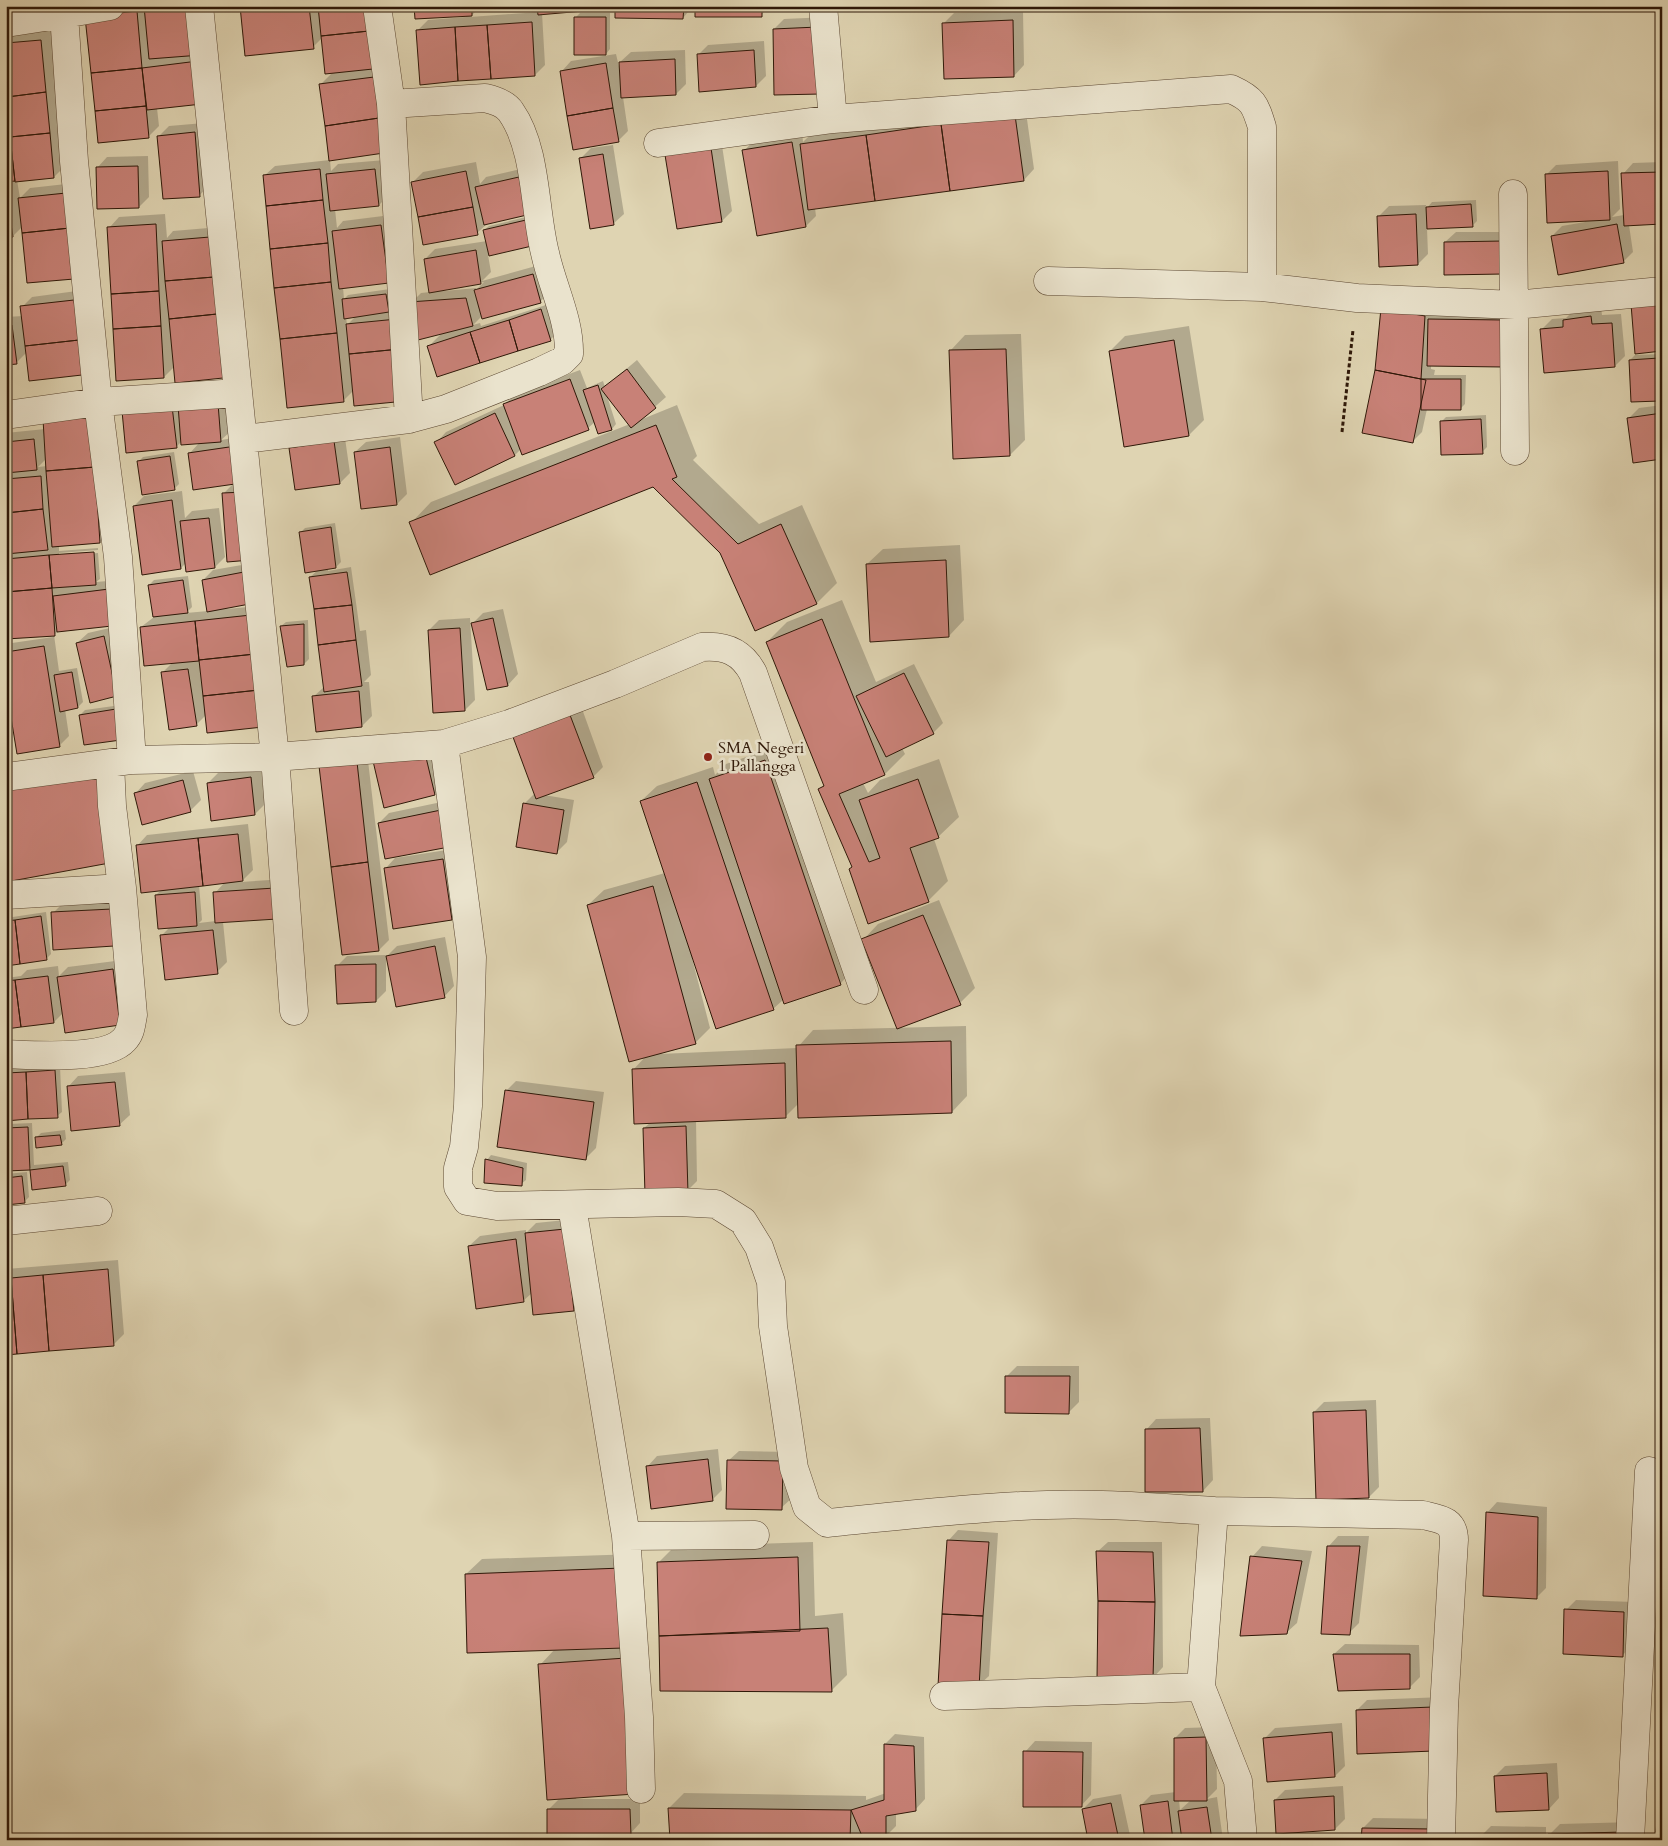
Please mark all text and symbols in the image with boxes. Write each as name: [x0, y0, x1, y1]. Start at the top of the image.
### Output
place label: SMA Negeri 1 Pallangga: [718, 737, 805, 777]
marker: SMA Negeri 1 Pallangga: [702, 751, 714, 763]

